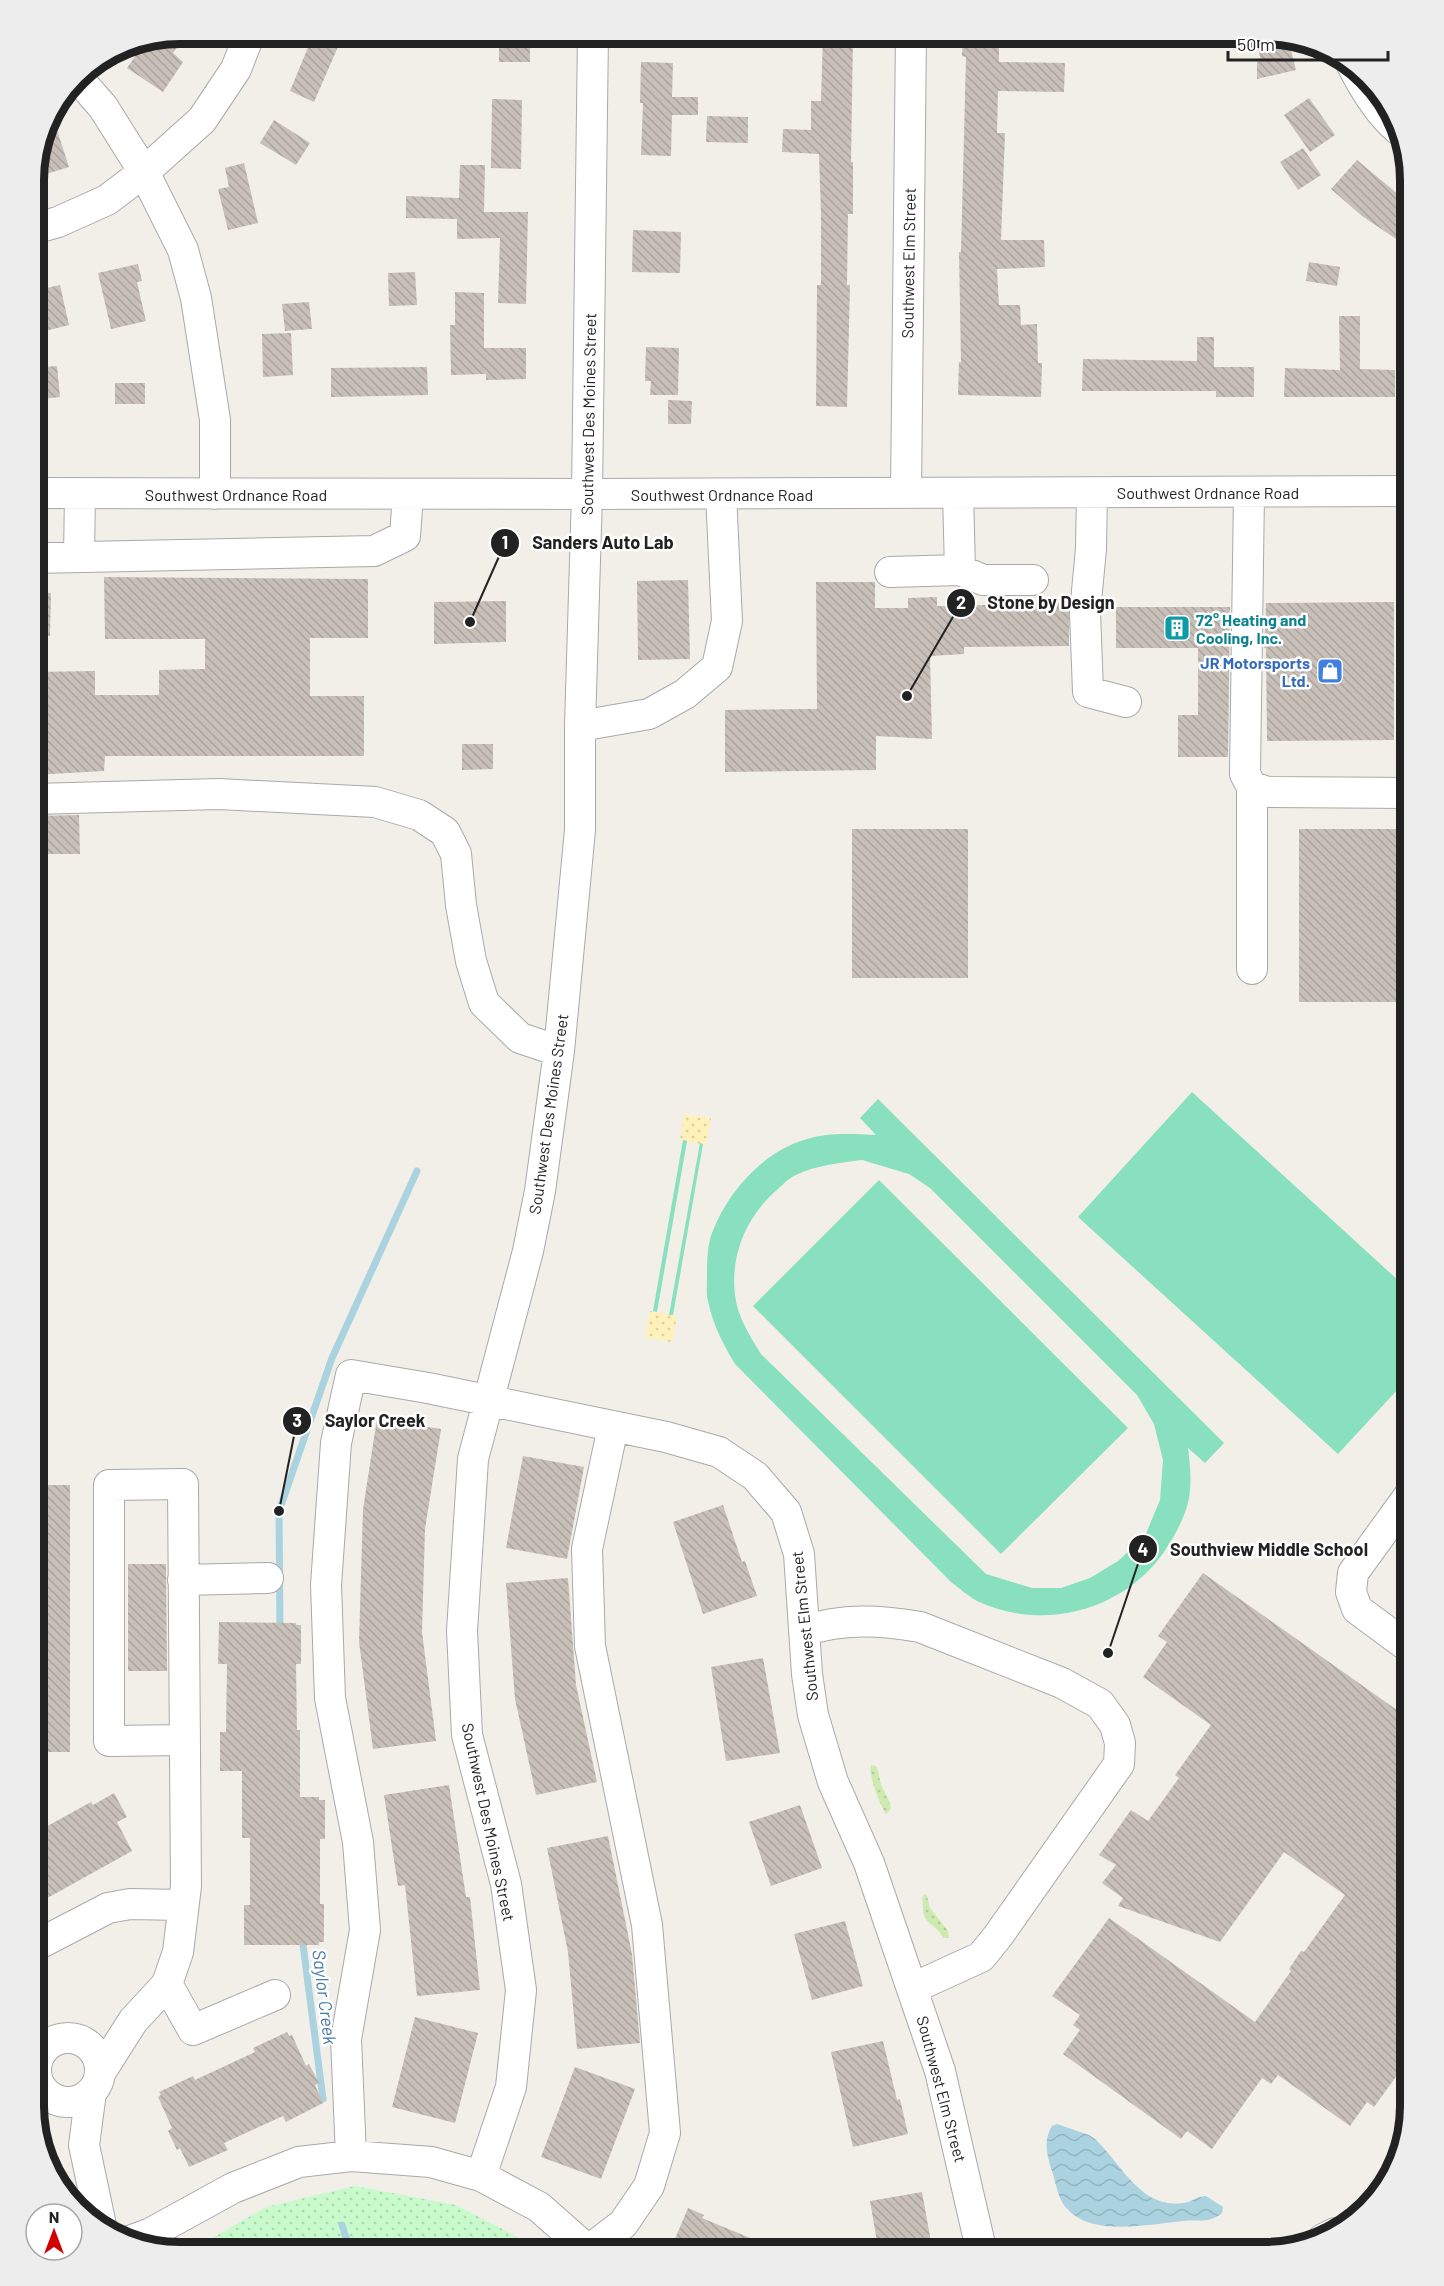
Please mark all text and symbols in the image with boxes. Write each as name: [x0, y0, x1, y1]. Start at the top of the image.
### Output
scale bar: [1228, 24, 1388, 62]
text: 50 m: [1237, 33, 1275, 55]
street label: Southwest Elm Street: [897, 187, 919, 339]
street label: Southwest Des Moines Street: [577, 313, 599, 515]
street label: Southwest Ordnance Road: [1117, 483, 1299, 502]
street label: Southwest Ordnance Road: [145, 485, 327, 504]
street label: Southwest Ordnance Road: [631, 485, 813, 504]
callout: Sanders Auto Lab: [490, 525, 686, 561]
text: 1: [502, 531, 508, 553]
text: Sanders Auto Lab: [532, 531, 674, 553]
callout: Stone by Design: [946, 585, 1127, 621]
text: 2: [956, 591, 966, 613]
text: Stone by Design: [987, 591, 1115, 613]
place label: 72° Heating and Cooling, Inc.: [1196, 610, 1306, 647]
building icon: 72° Heating and Cooling, Inc.: [1162, 613, 1192, 643]
place label: JR Motorsports Ltd.: [1200, 653, 1310, 690]
shop icon: JR Motorsports Ltd.: [1315, 656, 1345, 686]
street label: Southwest Des Moines Street: [525, 1013, 571, 1215]
callout: Saylor Creek: [282, 1403, 437, 1439]
text: 3: [292, 1409, 302, 1431]
text: Saylor Creek: [325, 1409, 426, 1431]
callout: Southview Middle School: [1128, 1531, 1380, 1567]
text: 4: [1138, 1538, 1149, 1560]
text: Southview Middle School: [1170, 1538, 1368, 1560]
street label: Southwest Elm Street: [787, 1550, 821, 1702]
street label: Southwest Des Moines Street: [459, 1721, 519, 1923]
water label: Saylor Creek: [308, 1948, 342, 2046]
street label: Southwest Elm Street: [913, 2014, 971, 2164]
north arrow: [24, 2202, 84, 2262]
text: N: [49, 2207, 59, 2226]

